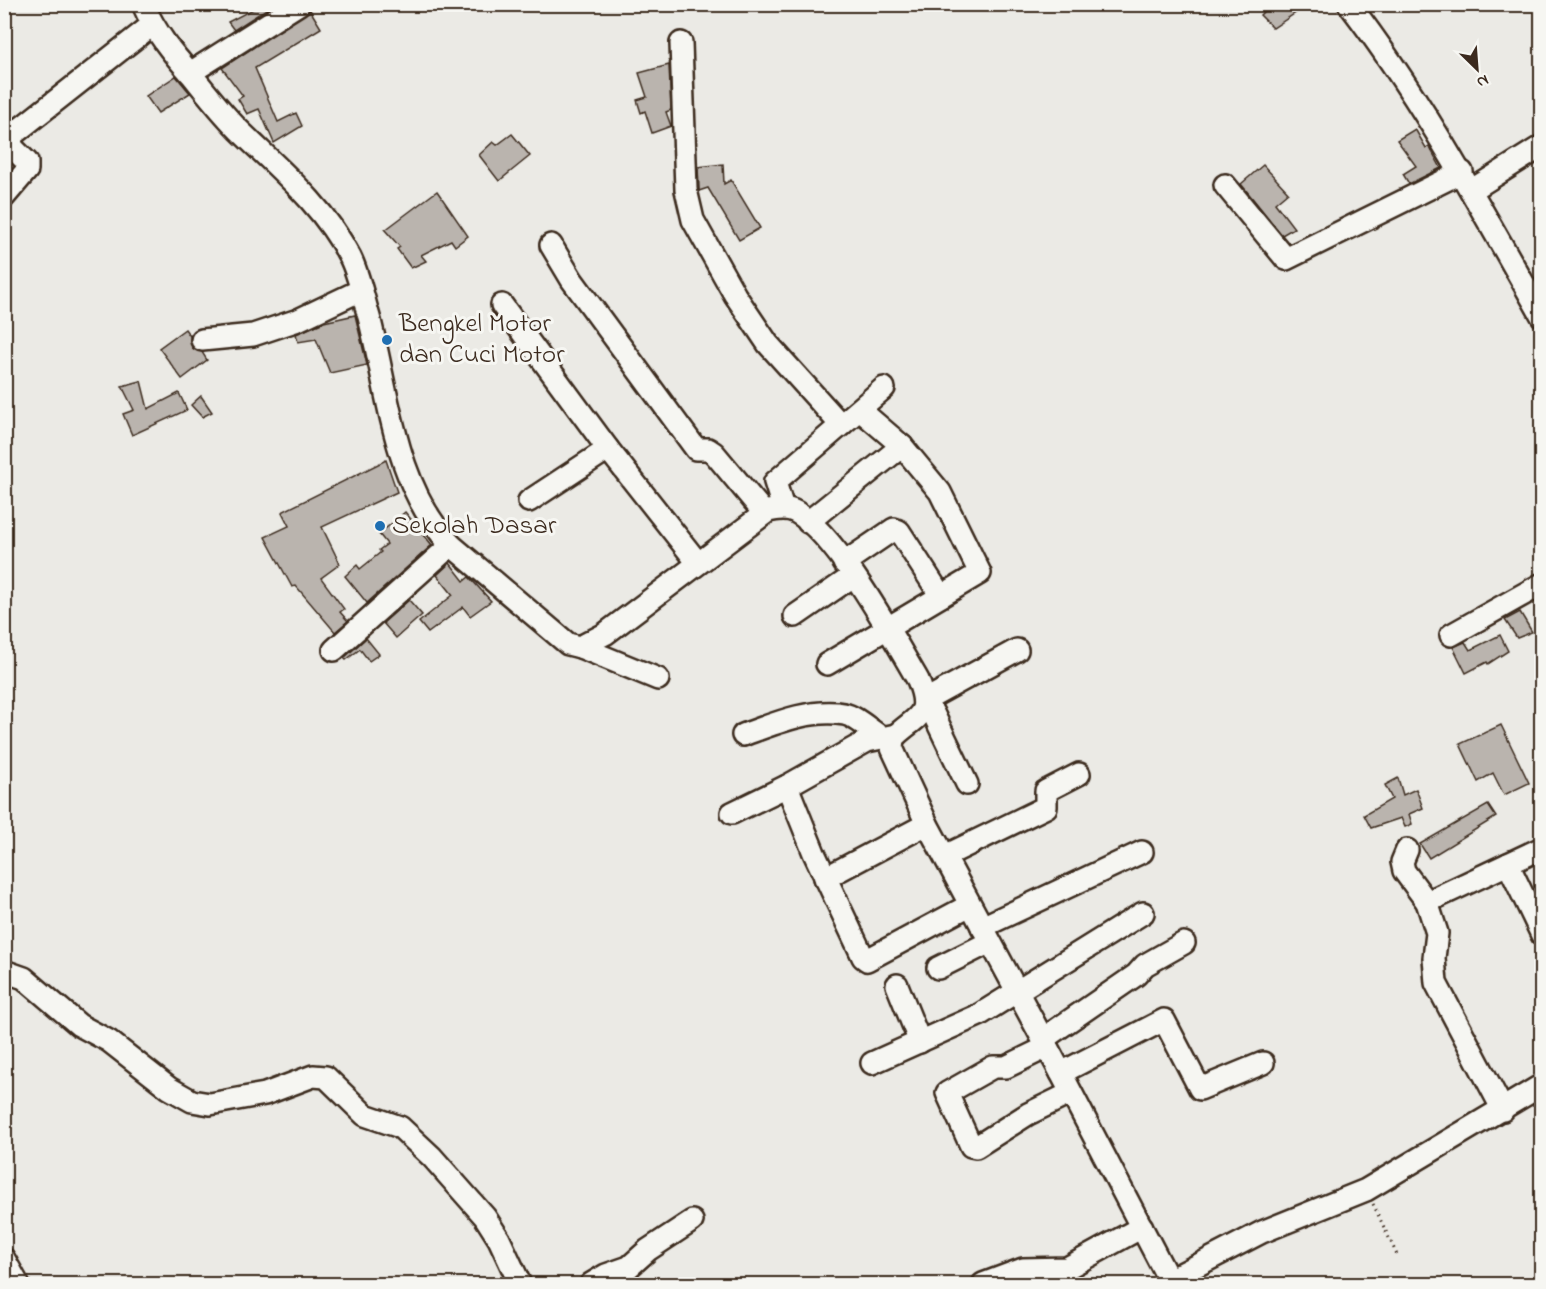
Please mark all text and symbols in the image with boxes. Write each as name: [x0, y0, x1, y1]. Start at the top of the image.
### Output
north arrow: [1447, 39, 1507, 99]
text: N: [1472, 68, 1492, 94]
place label: Bengkel Motor dan Cuci Motor: [398, 305, 565, 375]
marker: Bengkel Motor dan Cuci Motor: [380, 333, 394, 347]
place label: Sekolah Dasar: [392, 507, 557, 546]
marker: Sekolah Dasar: [373, 519, 387, 533]

